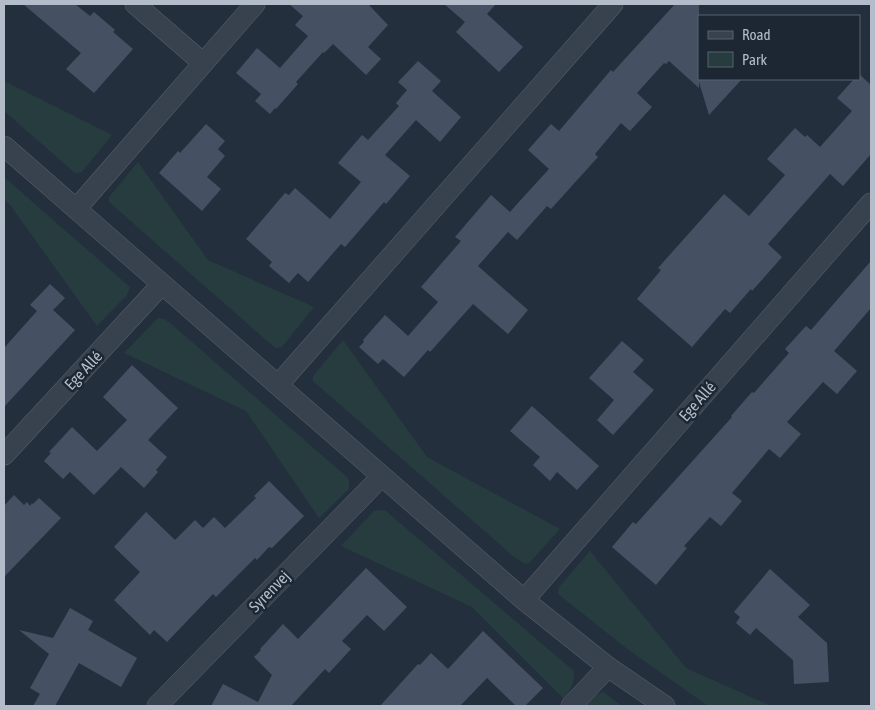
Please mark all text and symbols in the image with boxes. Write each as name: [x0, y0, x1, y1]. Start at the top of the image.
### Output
legend: [698, 15, 860, 80]
text: Road: [742, 26, 771, 43]
text: Park: [742, 51, 767, 68]
street label: Ege Allé: [61, 347, 106, 394]
street label: Ege Allé: [675, 378, 720, 425]
street label: Syrenvej: [245, 567, 294, 616]

